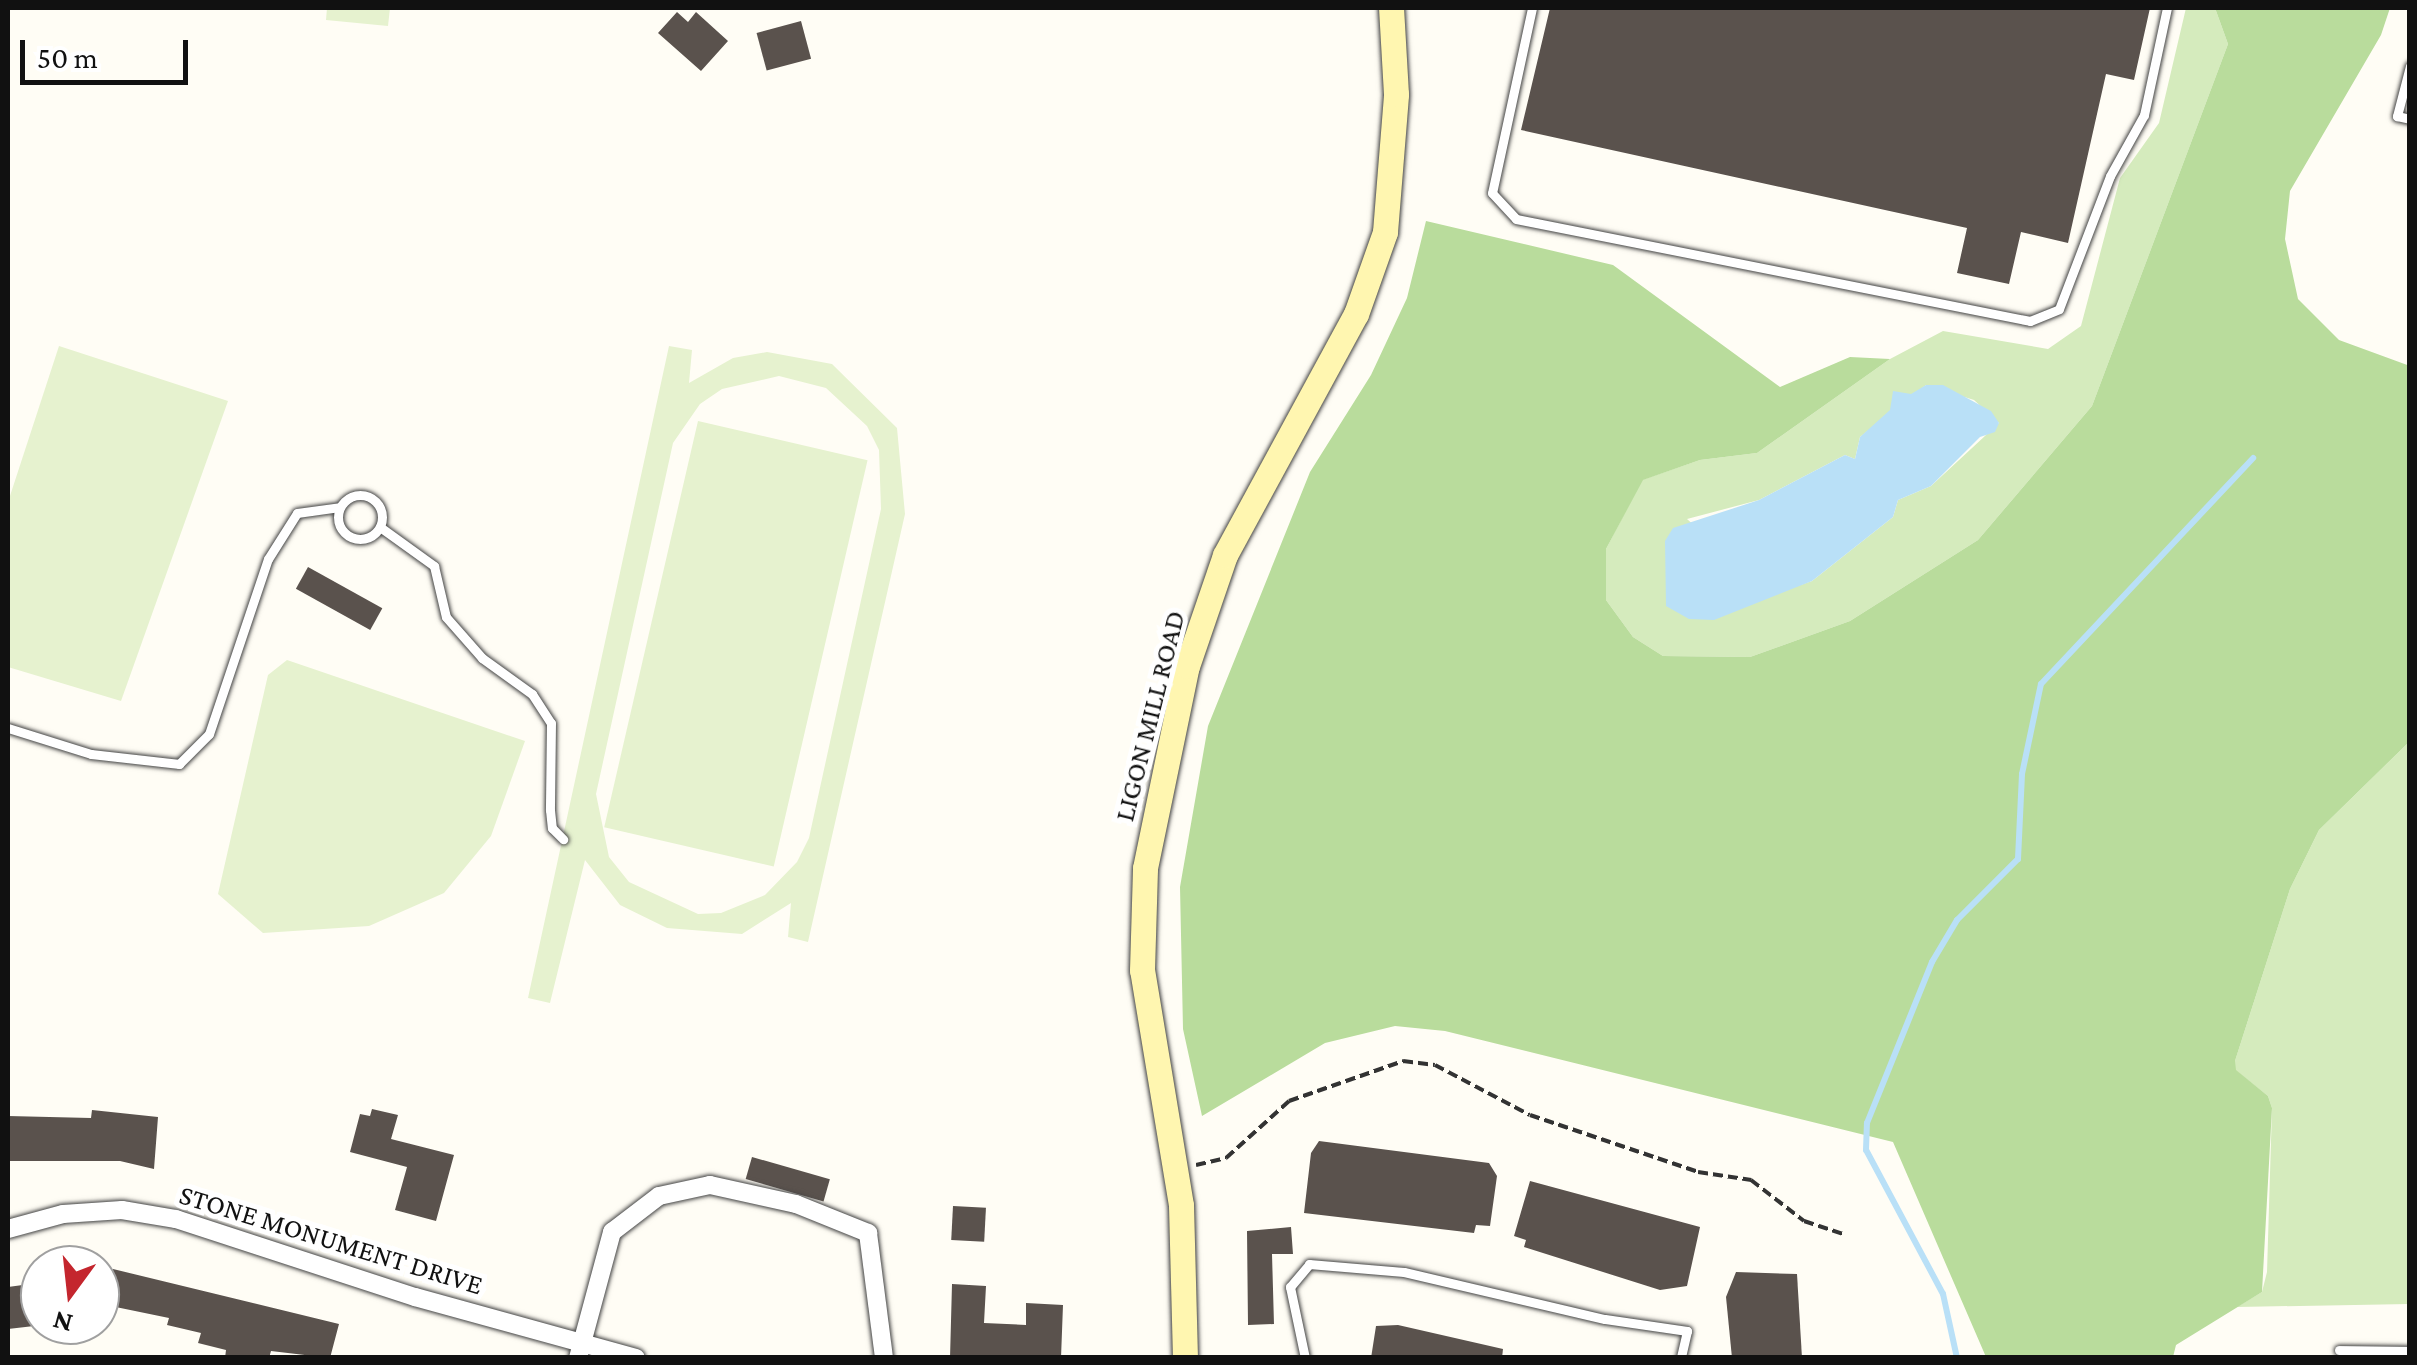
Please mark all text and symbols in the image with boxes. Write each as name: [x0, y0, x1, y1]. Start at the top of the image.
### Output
scale bar: [25, 20, 192, 82]
text: 50 m: [37, 41, 98, 74]
street label: LIGON MILL ROAD: [1108, 607, 1192, 825]
street label: STONE MONUMENT DRIVE: [175, 1178, 487, 1302]
north arrow: [20, 1245, 120, 1345]
text: N: [49, 1305, 76, 1340]

